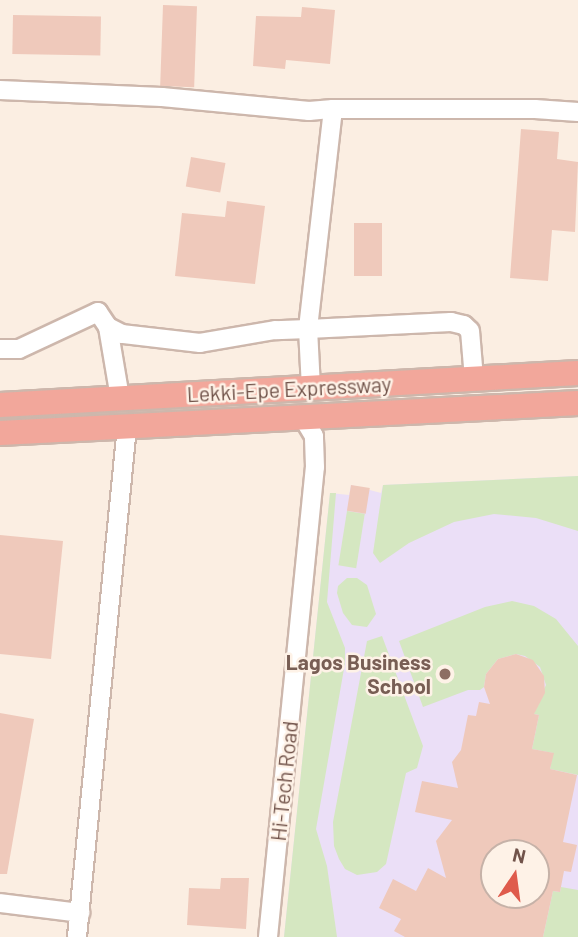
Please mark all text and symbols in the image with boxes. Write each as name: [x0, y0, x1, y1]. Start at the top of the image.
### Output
street label: Lekki-Epe Expressway: [186, 371, 392, 407]
place label: Lagos Business School: [286, 649, 431, 699]
marker: Lagos Business School: [437, 666, 453, 682]
street label: Hi-Tech Road: [265, 720, 303, 842]
north arrow: [480, 839, 550, 909]
text: N: [511, 842, 528, 868]

